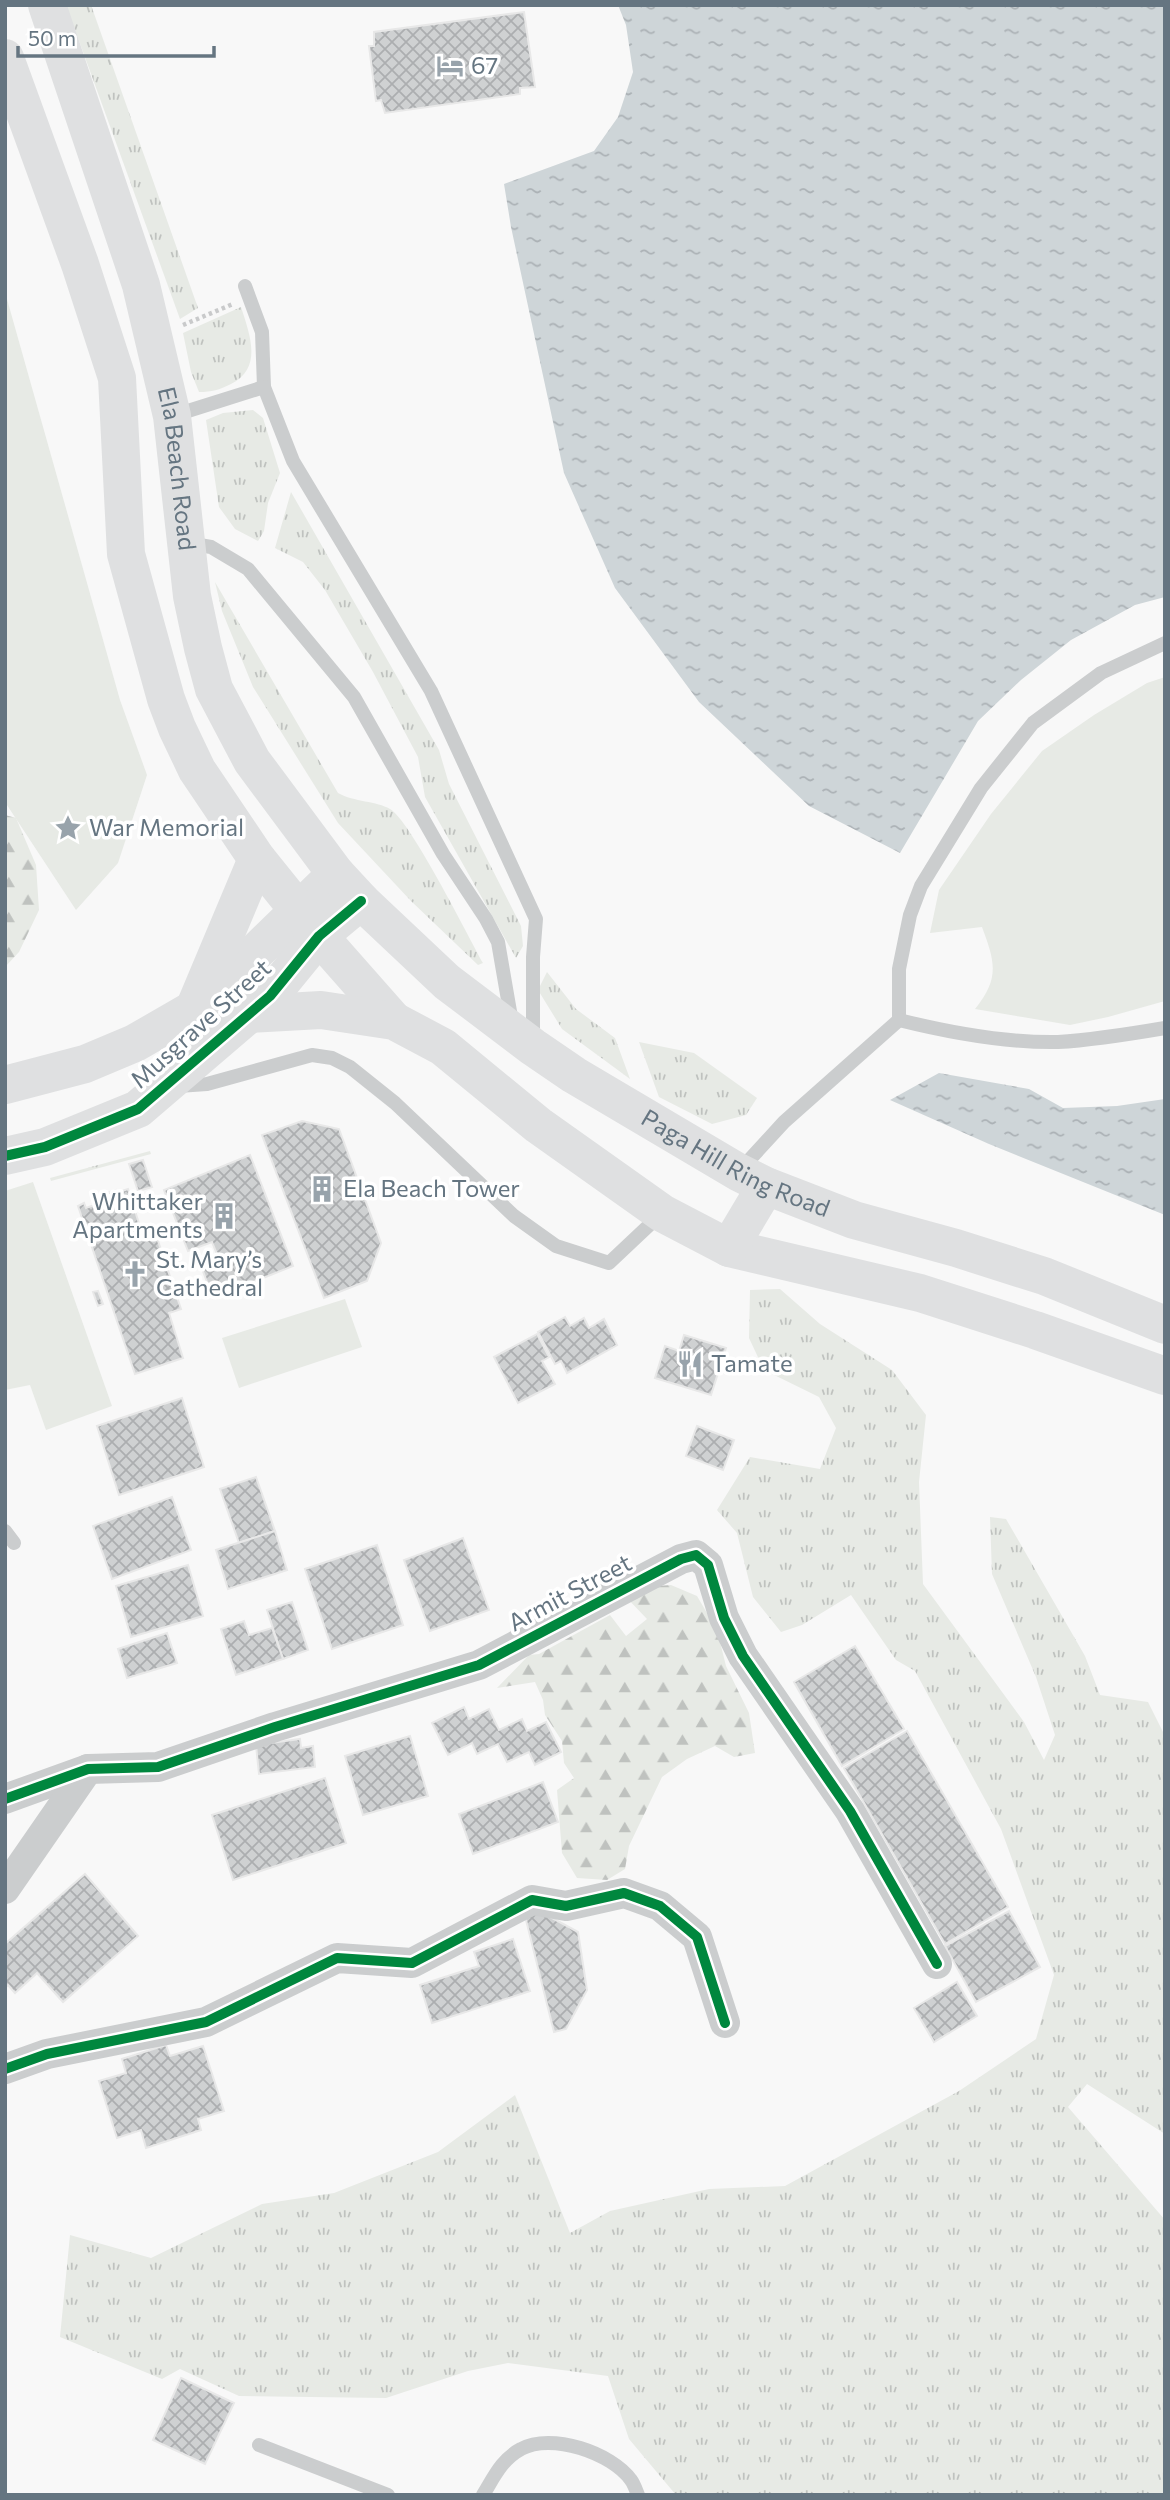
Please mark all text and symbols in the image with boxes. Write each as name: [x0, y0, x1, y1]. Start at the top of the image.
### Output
scale bar: [18, 14, 214, 58]
text: 50 m: [28, 25, 76, 50]
place label: 67: [471, 50, 498, 79]
hotel icon: 67: [435, 51, 465, 81]
street label: Ela Beach Road: [153, 384, 203, 552]
place label: War Memorial: [89, 812, 244, 841]
place icon: War Memorial: [53, 813, 83, 843]
street label: Musgrave Street: [124, 952, 276, 1094]
street label: Paga Hill Ring Road: [637, 1102, 834, 1222]
place label: Ela Beach Tower: [343, 1173, 520, 1202]
building icon: Ela Beach Tower: [307, 1174, 337, 1204]
place label: Whittaker Apartments: [72, 1186, 203, 1243]
building icon: Whittaker Apartments: [209, 1201, 239, 1231]
place label: St. Mary’s Cathedral: [156, 1244, 263, 1301]
church icon: St. Mary’s Cathedral: [120, 1259, 150, 1289]
place label: Tamate: [711, 1348, 793, 1377]
restaurant icon: Tamate: [675, 1349, 705, 1379]
street label: Armit Street: [503, 1547, 636, 1636]

